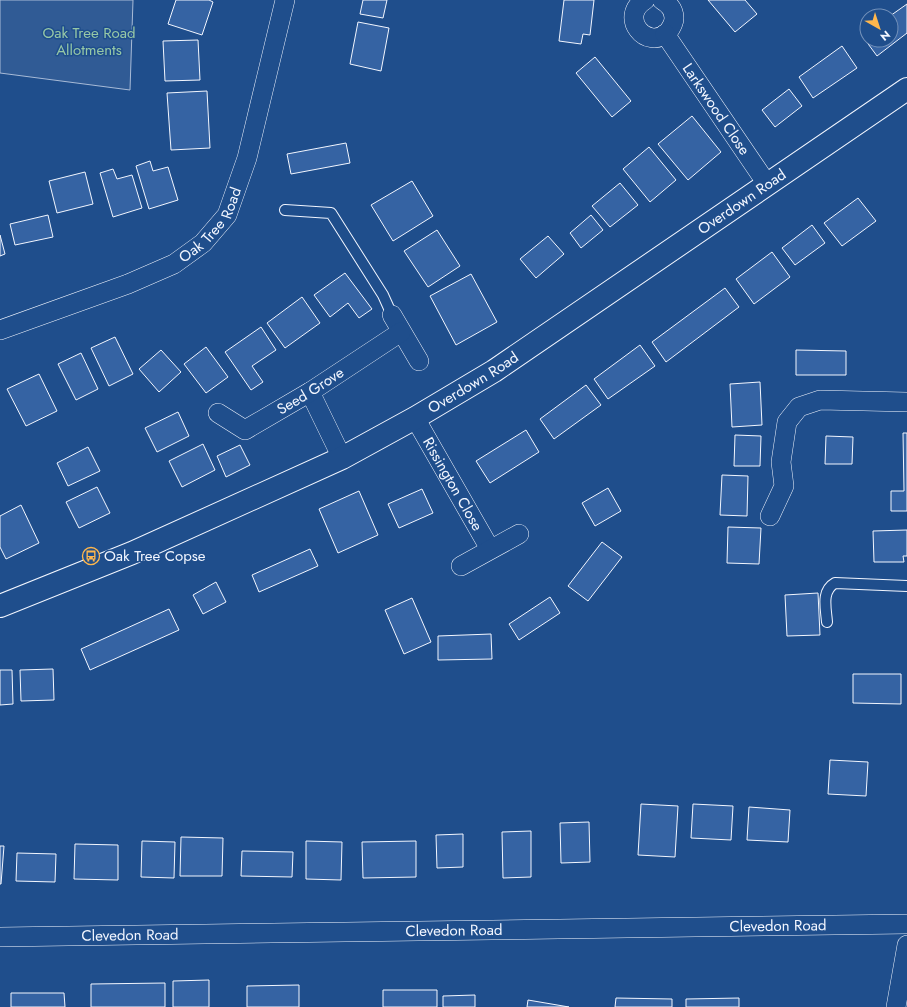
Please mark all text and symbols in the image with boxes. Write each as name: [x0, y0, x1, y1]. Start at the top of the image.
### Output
north arrow: [859, 8, 899, 48]
park label: Oak Tree Road Allotments: [42, 22, 136, 61]
text: N: [877, 27, 894, 45]
street label: Larkswood Close: [677, 59, 755, 160]
street label: Overdown Road: [693, 164, 791, 240]
street label: Oak Tree Road: [174, 184, 247, 268]
street label: Overdown Road: [424, 346, 523, 419]
street label: Seed Grove: [273, 361, 348, 420]
street label: Rissington Close: [417, 433, 488, 535]
place label: Oak Tree Copse: [104, 545, 206, 567]
bus stop icon: Oak Tree Copse: [81, 546, 101, 566]
street label: Clevedon Road: [729, 914, 827, 938]
street label: Clevedon Road: [405, 919, 503, 942]
street label: Clevedon Road: [81, 923, 179, 947]

